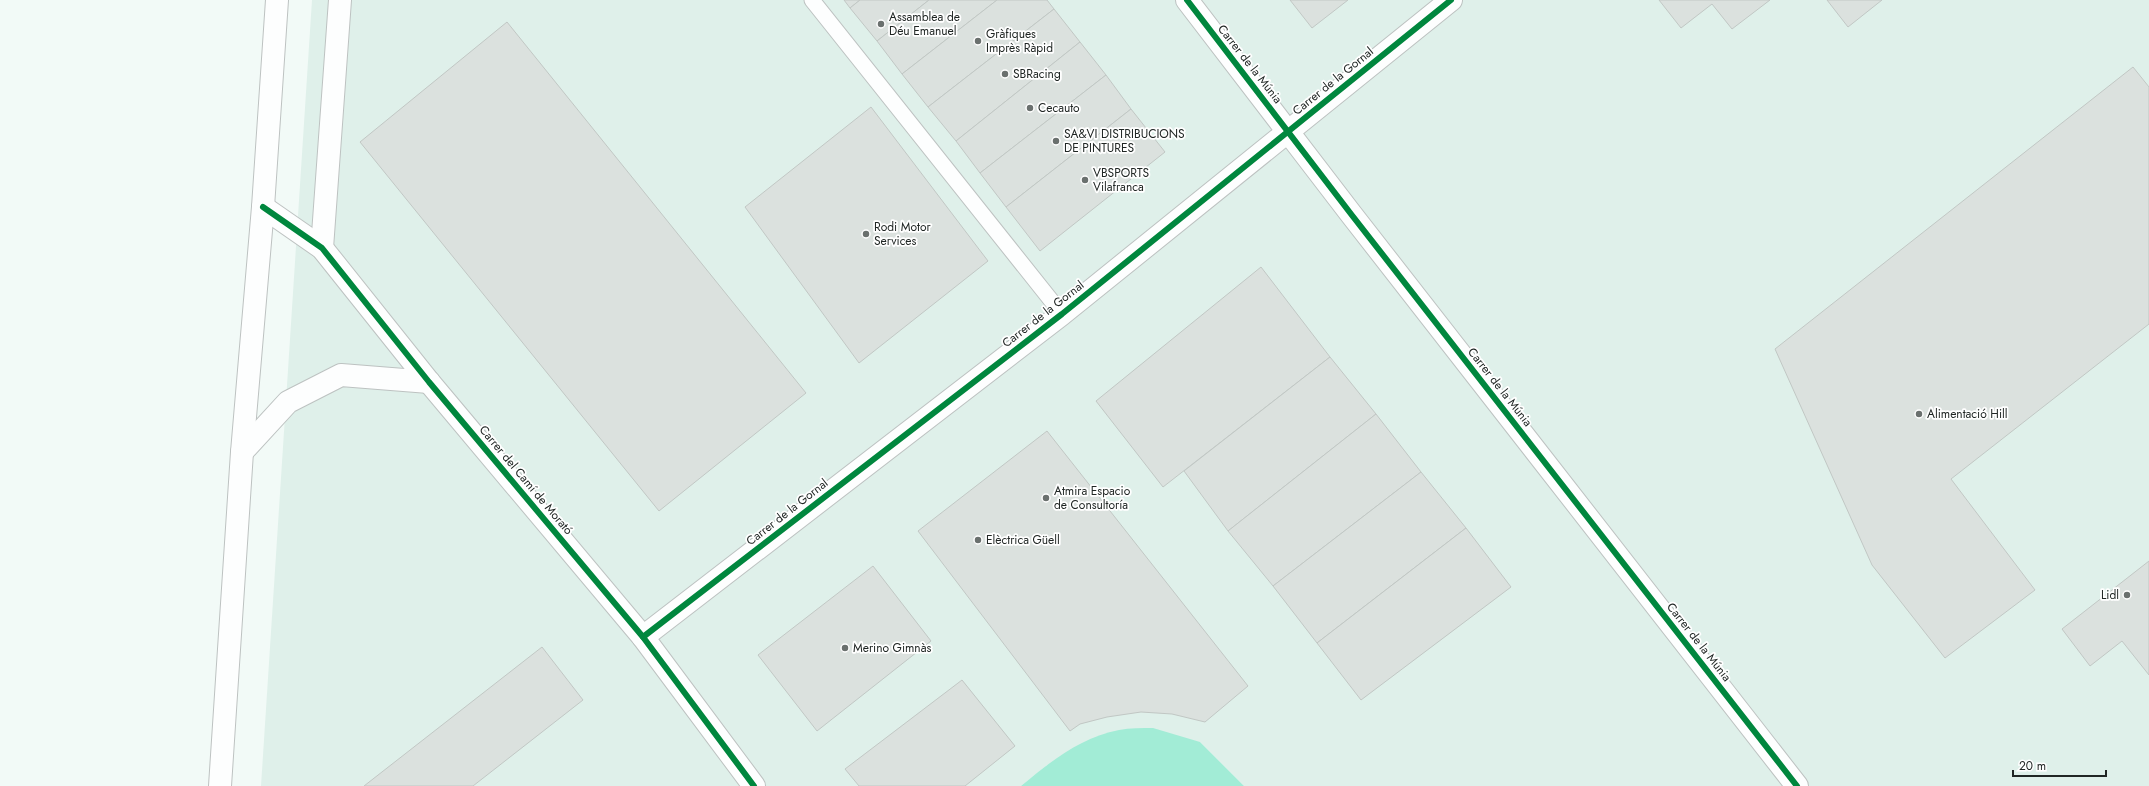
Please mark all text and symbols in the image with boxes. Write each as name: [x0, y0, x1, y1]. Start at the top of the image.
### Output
place label: Assamblea de Déu Emanuel: [889, 8, 960, 40]
marker: Assamblea de Déu Emanuel: [876, 19, 886, 29]
street label: Carrer de la Múnia: [1213, 21, 1287, 108]
place label: Gràfiques Imprès Ràpid: [986, 25, 1053, 57]
marker: Gràfiques Imprès Ràpid: [973, 36, 983, 46]
street label: Carrer de la Gornal: [1289, 43, 1377, 119]
place label: SBRacing: [1013, 65, 1061, 83]
marker: SBRacing: [1000, 69, 1010, 79]
place label: Cecauto: [1038, 99, 1080, 117]
marker: Cecauto: [1025, 103, 1035, 113]
place label: SA&VI DISTRIBUCIONS DE PINTURES: [1064, 125, 1185, 157]
marker: SA&VI DISTRIBUCIONS DE PINTURES: [1051, 136, 1061, 146]
place label: VBSPORTS Vilafranca: [1093, 164, 1150, 196]
marker: VBSPORTS Vilafranca: [1080, 175, 1090, 185]
place label: Rodi Motor Services: [874, 218, 932, 250]
marker: Rodi Motor Services: [861, 229, 871, 239]
street label: Carrer de la Gornal: [998, 276, 1088, 352]
street label: Carrer de la Múnia: [1463, 344, 1537, 431]
place label: Alimentació Hill: [1927, 405, 2008, 423]
marker: Alimentació Hill: [1914, 409, 1924, 419]
street label: Carrer del Camí de Morató: [475, 422, 577, 539]
street label: Carrer de la Gornal: [742, 474, 832, 550]
place label: Atmira Espacio de Consultoría: [1054, 482, 1131, 514]
marker: Atmira Espacio de Consultoría: [1041, 493, 1051, 503]
place label: Elèctrica Güell: [986, 531, 1060, 549]
marker: Elèctrica Güell: [973, 535, 983, 545]
place label: Lidl: [2101, 586, 2119, 604]
marker: Lidl: [2122, 590, 2132, 600]
street label: Carrer de la Múnia: [1662, 599, 1736, 686]
place label: Merino Gimnàs: [853, 639, 931, 657]
marker: Merino Gimnàs: [840, 643, 850, 653]
scale bar: [2013, 752, 2106, 778]
text: 20 m: [2019, 757, 2046, 775]

